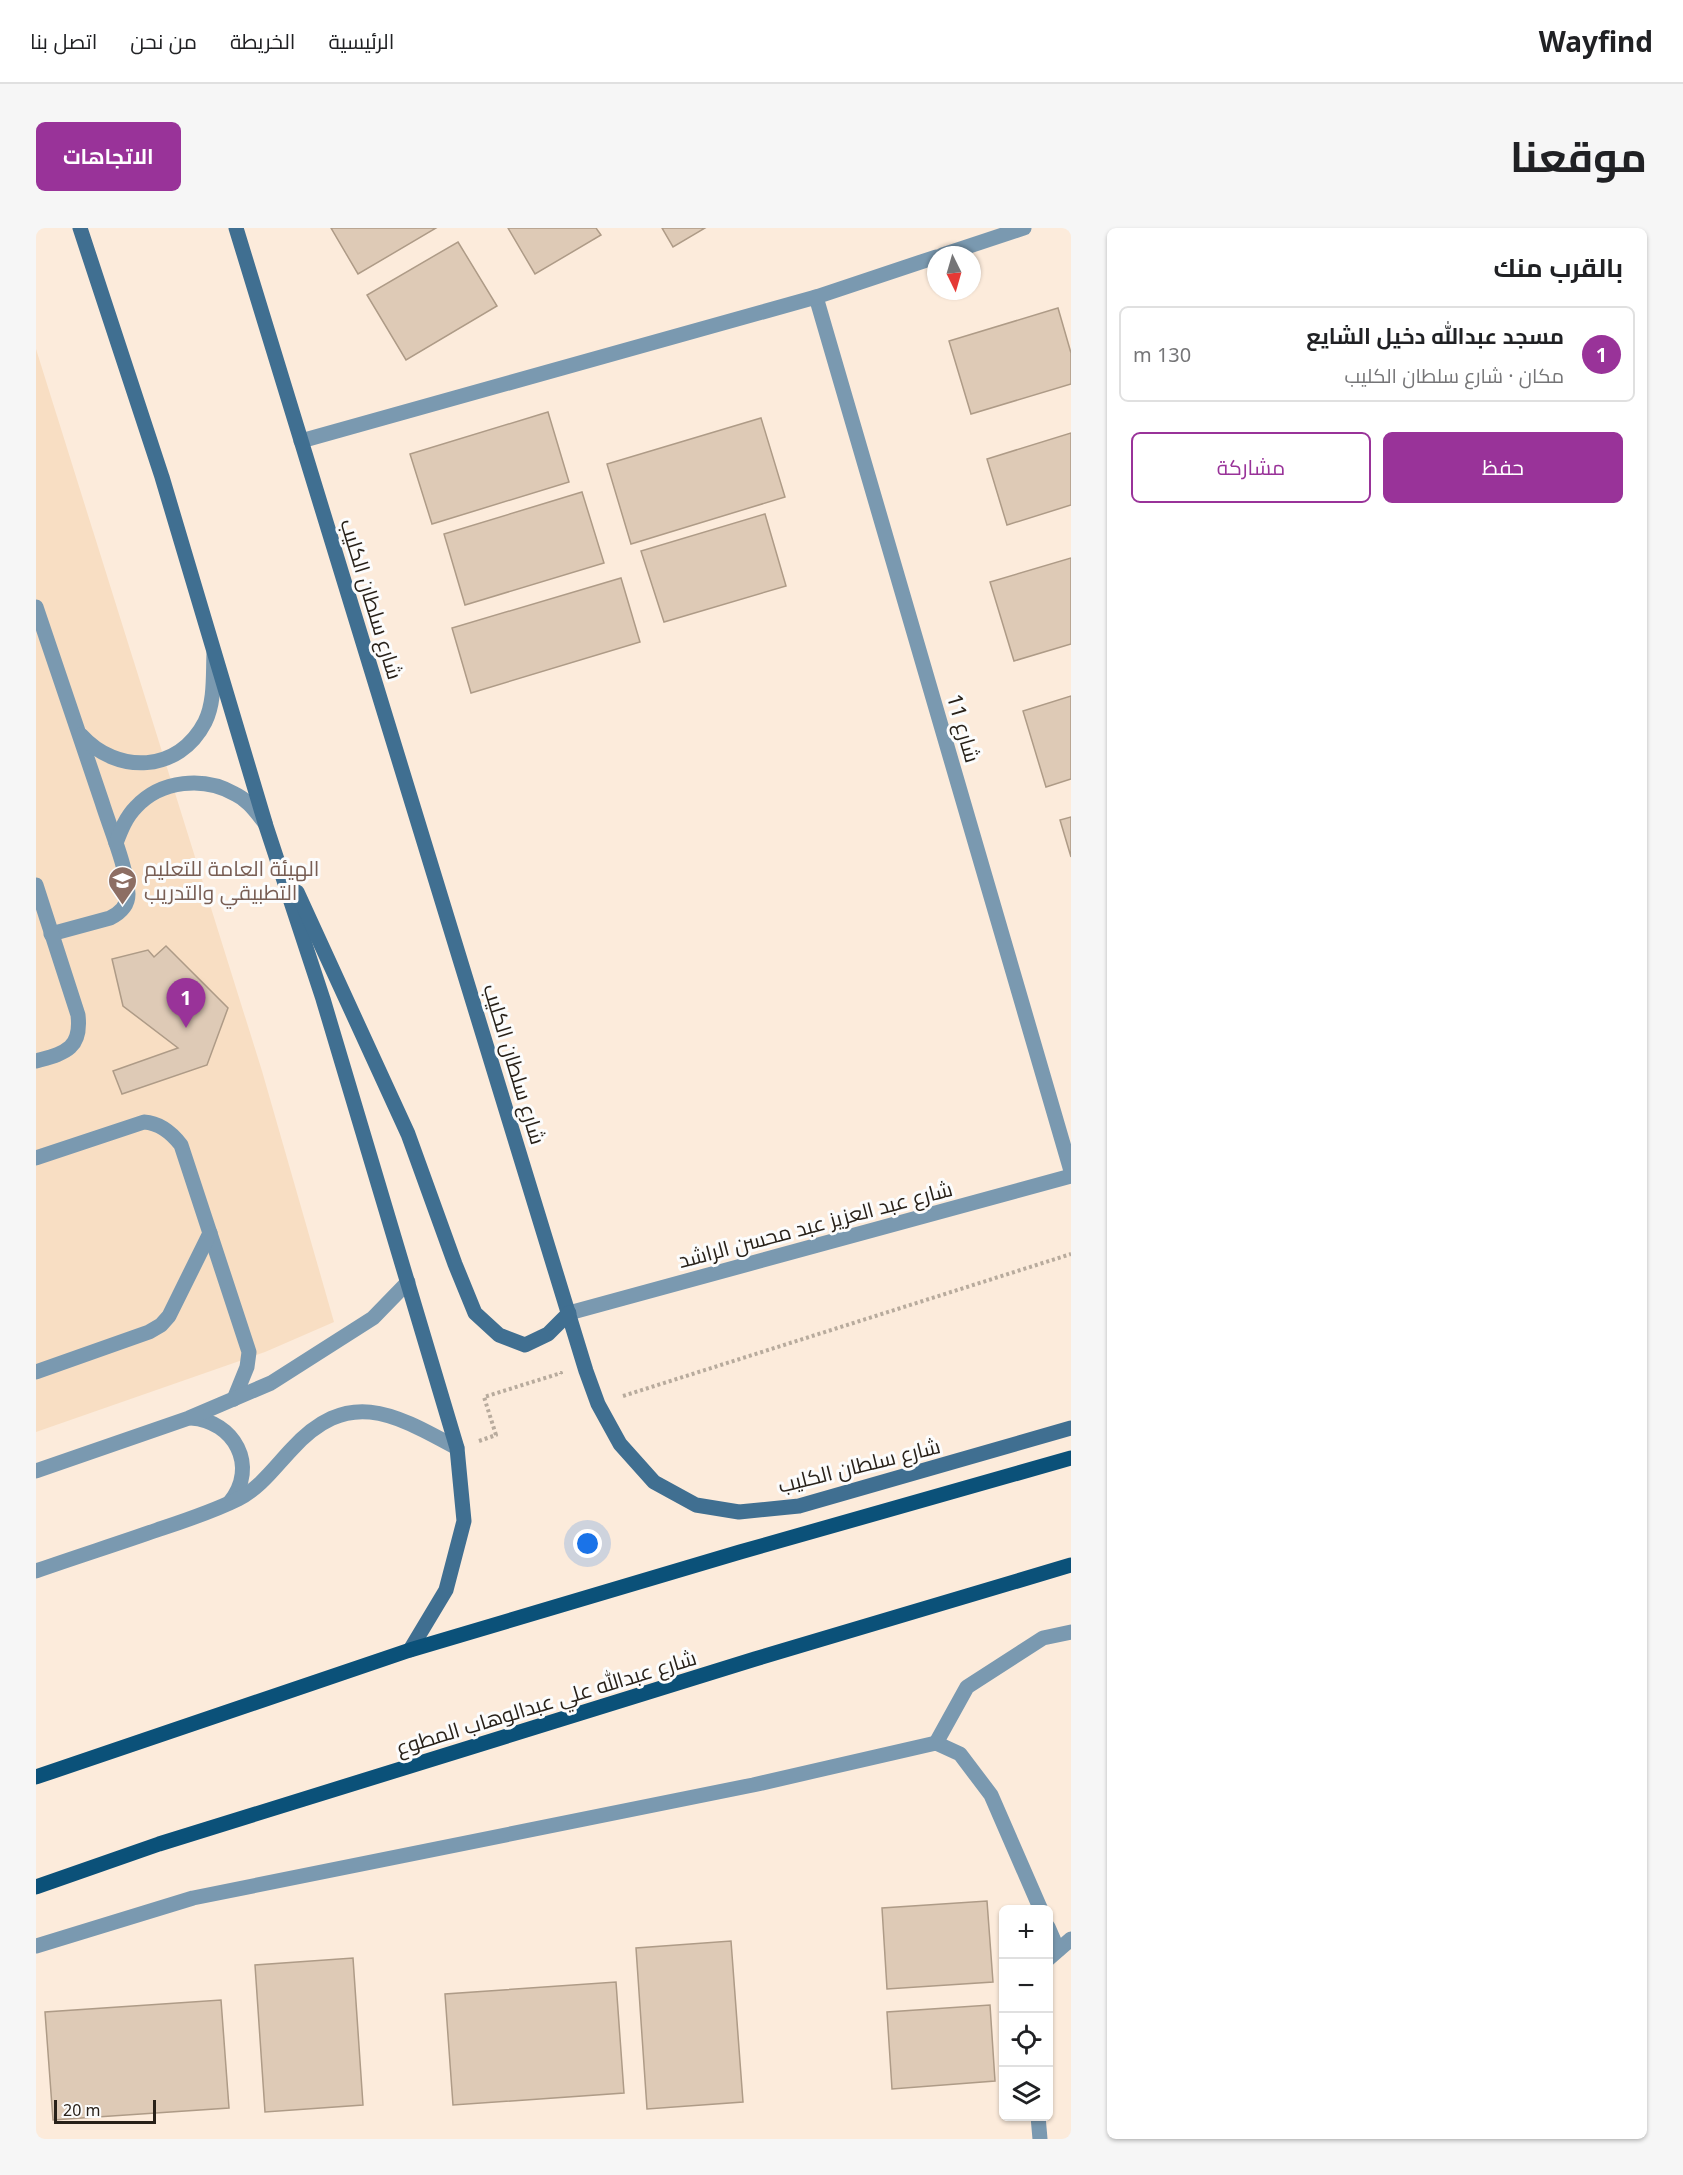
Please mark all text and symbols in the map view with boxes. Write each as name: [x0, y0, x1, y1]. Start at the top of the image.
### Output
text: Wayfind: [1539, 22, 1653, 60]
text: اتصل بنا: [30, 27, 97, 55]
text: من نحن: [130, 27, 197, 55]
text: الخريطة: [230, 27, 295, 55]
text: الرئيسية: [328, 27, 394, 55]
button: الاتجاهات: [36, 122, 181, 191]
text: موقعنا: [1510, 127, 1647, 184]
north arrow: [927, 246, 981, 300]
text: بالقرب منك: [1494, 249, 1623, 285]
text: مسجد عبدالله دخيل الشايع: [1306, 320, 1564, 350]
text: 130 m: [1133, 341, 1191, 368]
text: 1: [1596, 341, 1607, 368]
text: مكان · شارع سلطان الكليب: [1345, 362, 1564, 389]
button: مشاركة: [1131, 432, 1371, 503]
button: حفظ: [1383, 432, 1623, 503]
street label: شارع سلطان الكليب: [333, 515, 410, 683]
street label: شارع 11: [940, 690, 987, 766]
place label: الهيئة العامة للتعليم التطبيقي والتدريب: [144, 854, 320, 909]
school or university icon: الهيئة العامة للتعليم التطبيقي والتدريب: [107, 864, 139, 906]
pin: 1: [166, 978, 206, 1028]
street label: شارع سلطان الكليب: [476, 980, 553, 1148]
street label: شارع عبد العزيز عبد محسن الراشد: [675, 1174, 955, 1275]
street label: شارع سلطان الكليب: [775, 1431, 943, 1500]
your location: [573, 1529, 602, 1558]
street label: شارع عبدالله علي عبدالوهاب المطوع: [392, 1643, 700, 1764]
map controls: [999, 1905, 1053, 2121]
button: +: [999, 1905, 1053, 1959]
button: −: [999, 1959, 1053, 2013]
button: locate: [999, 2013, 1053, 2067]
button: layers: [999, 2067, 1053, 2121]
scale bar: [54, 2097, 156, 2124]
text: 20 m: [63, 2099, 100, 2121]

